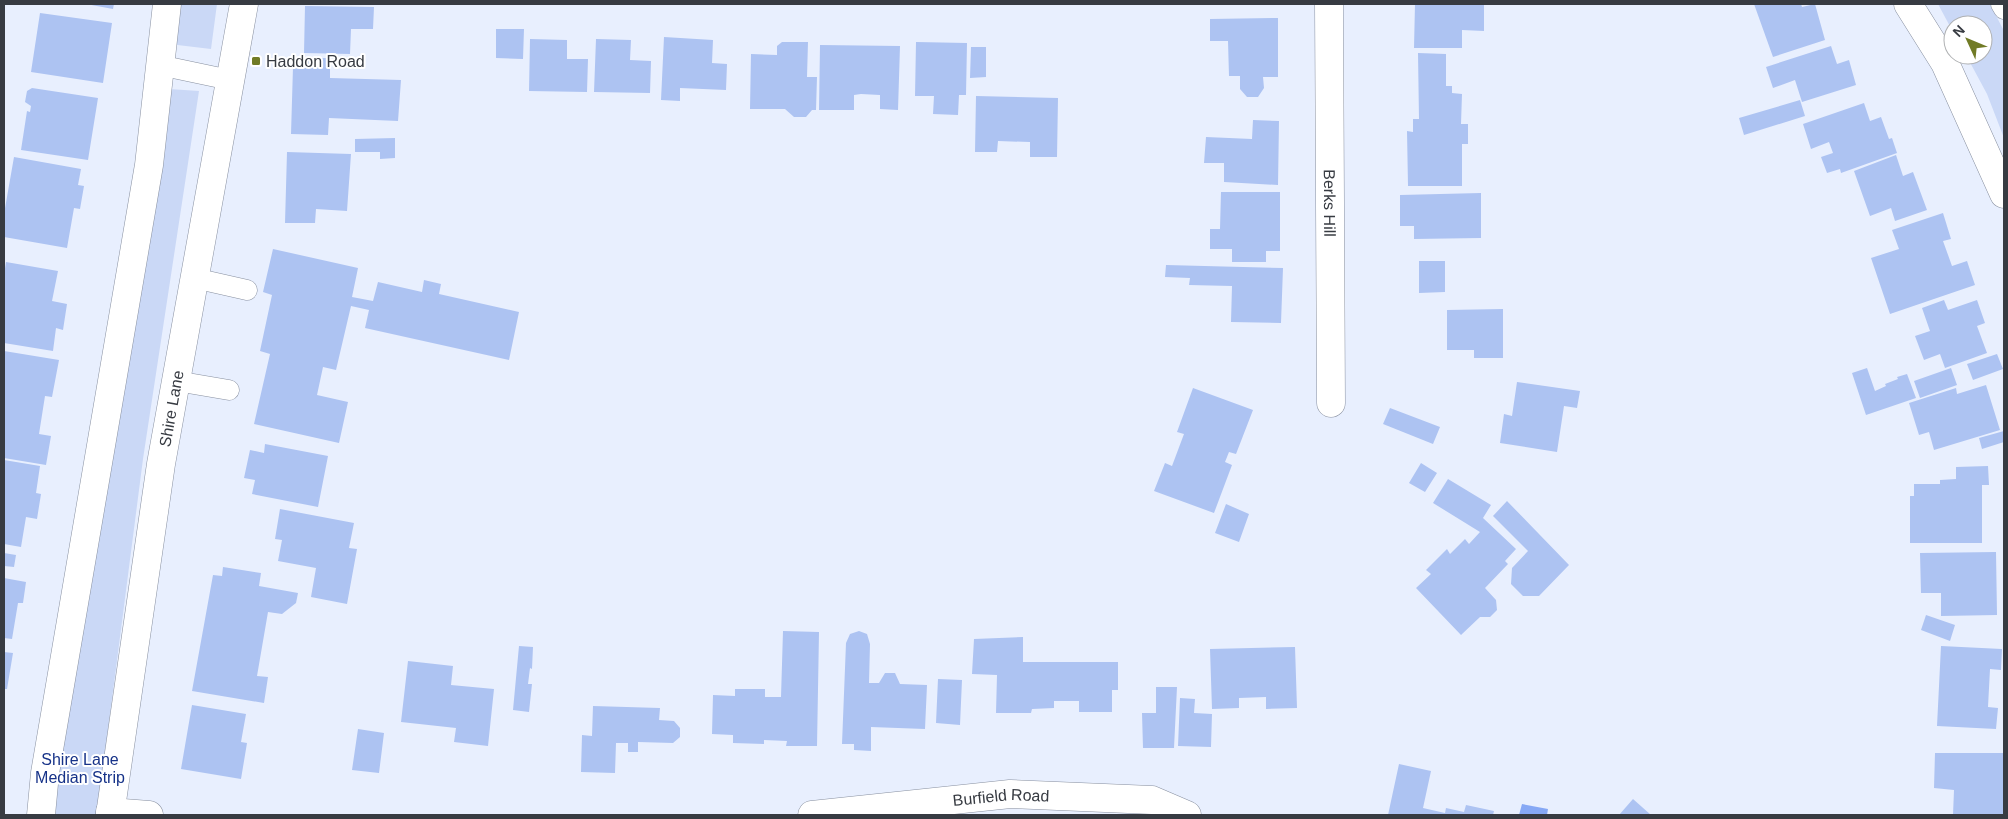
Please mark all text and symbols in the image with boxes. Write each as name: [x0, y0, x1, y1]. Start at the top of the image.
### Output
north arrow: [1943, 15, 1993, 65]
text: N: [1949, 22, 1968, 40]
place label: Haddon Road: [266, 53, 365, 70]
marker: Haddon Road: [250, 55, 262, 67]
street label: Berks Hill: [1321, 169, 1339, 237]
street label: Shire Lane: [156, 369, 186, 448]
park label: Shire Lane Median Strip: [35, 751, 125, 786]
street label: Burfield Road: [952, 785, 1050, 809]

